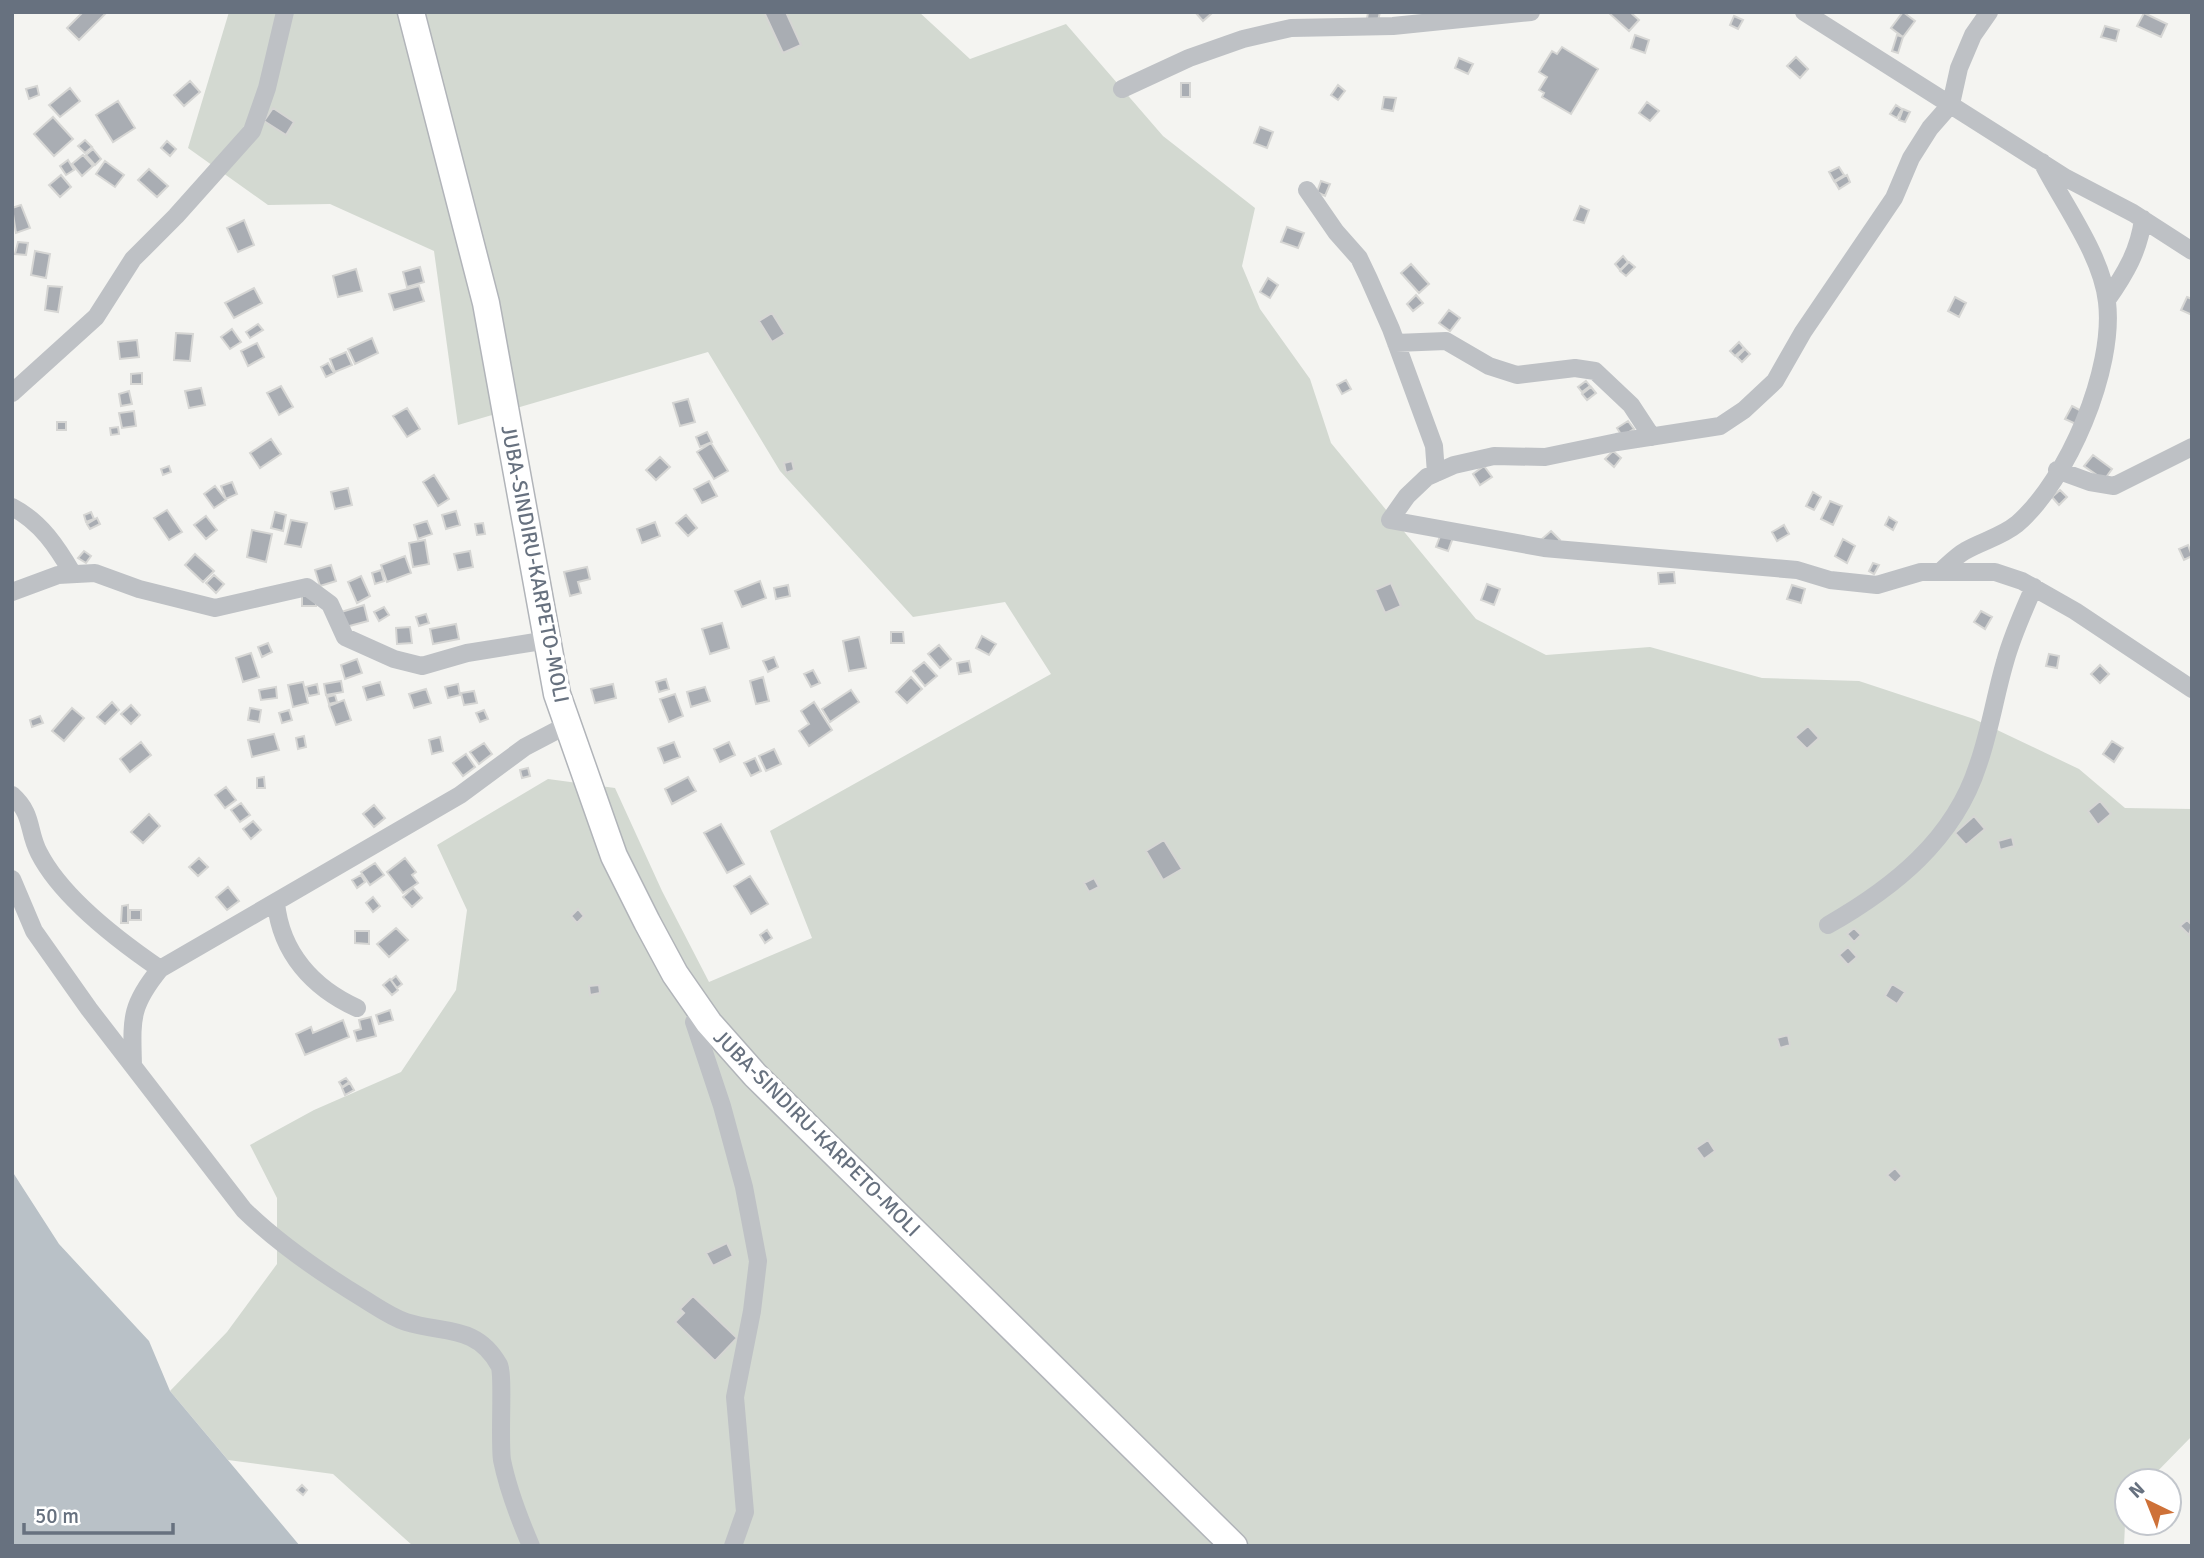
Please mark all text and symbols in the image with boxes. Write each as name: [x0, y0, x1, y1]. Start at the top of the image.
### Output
street label: JUBA-SINDIRU-KARPETO-MOLI: [495, 423, 575, 705]
street label: JUBA-SINDIRU-KARPETO-MOLI: [708, 1024, 926, 1242]
north arrow: [2113, 1467, 2183, 1537]
text: N: [2124, 1477, 2150, 1504]
scale bar: [24, 1492, 173, 1536]
text: 50 m: [35, 1503, 79, 1529]

